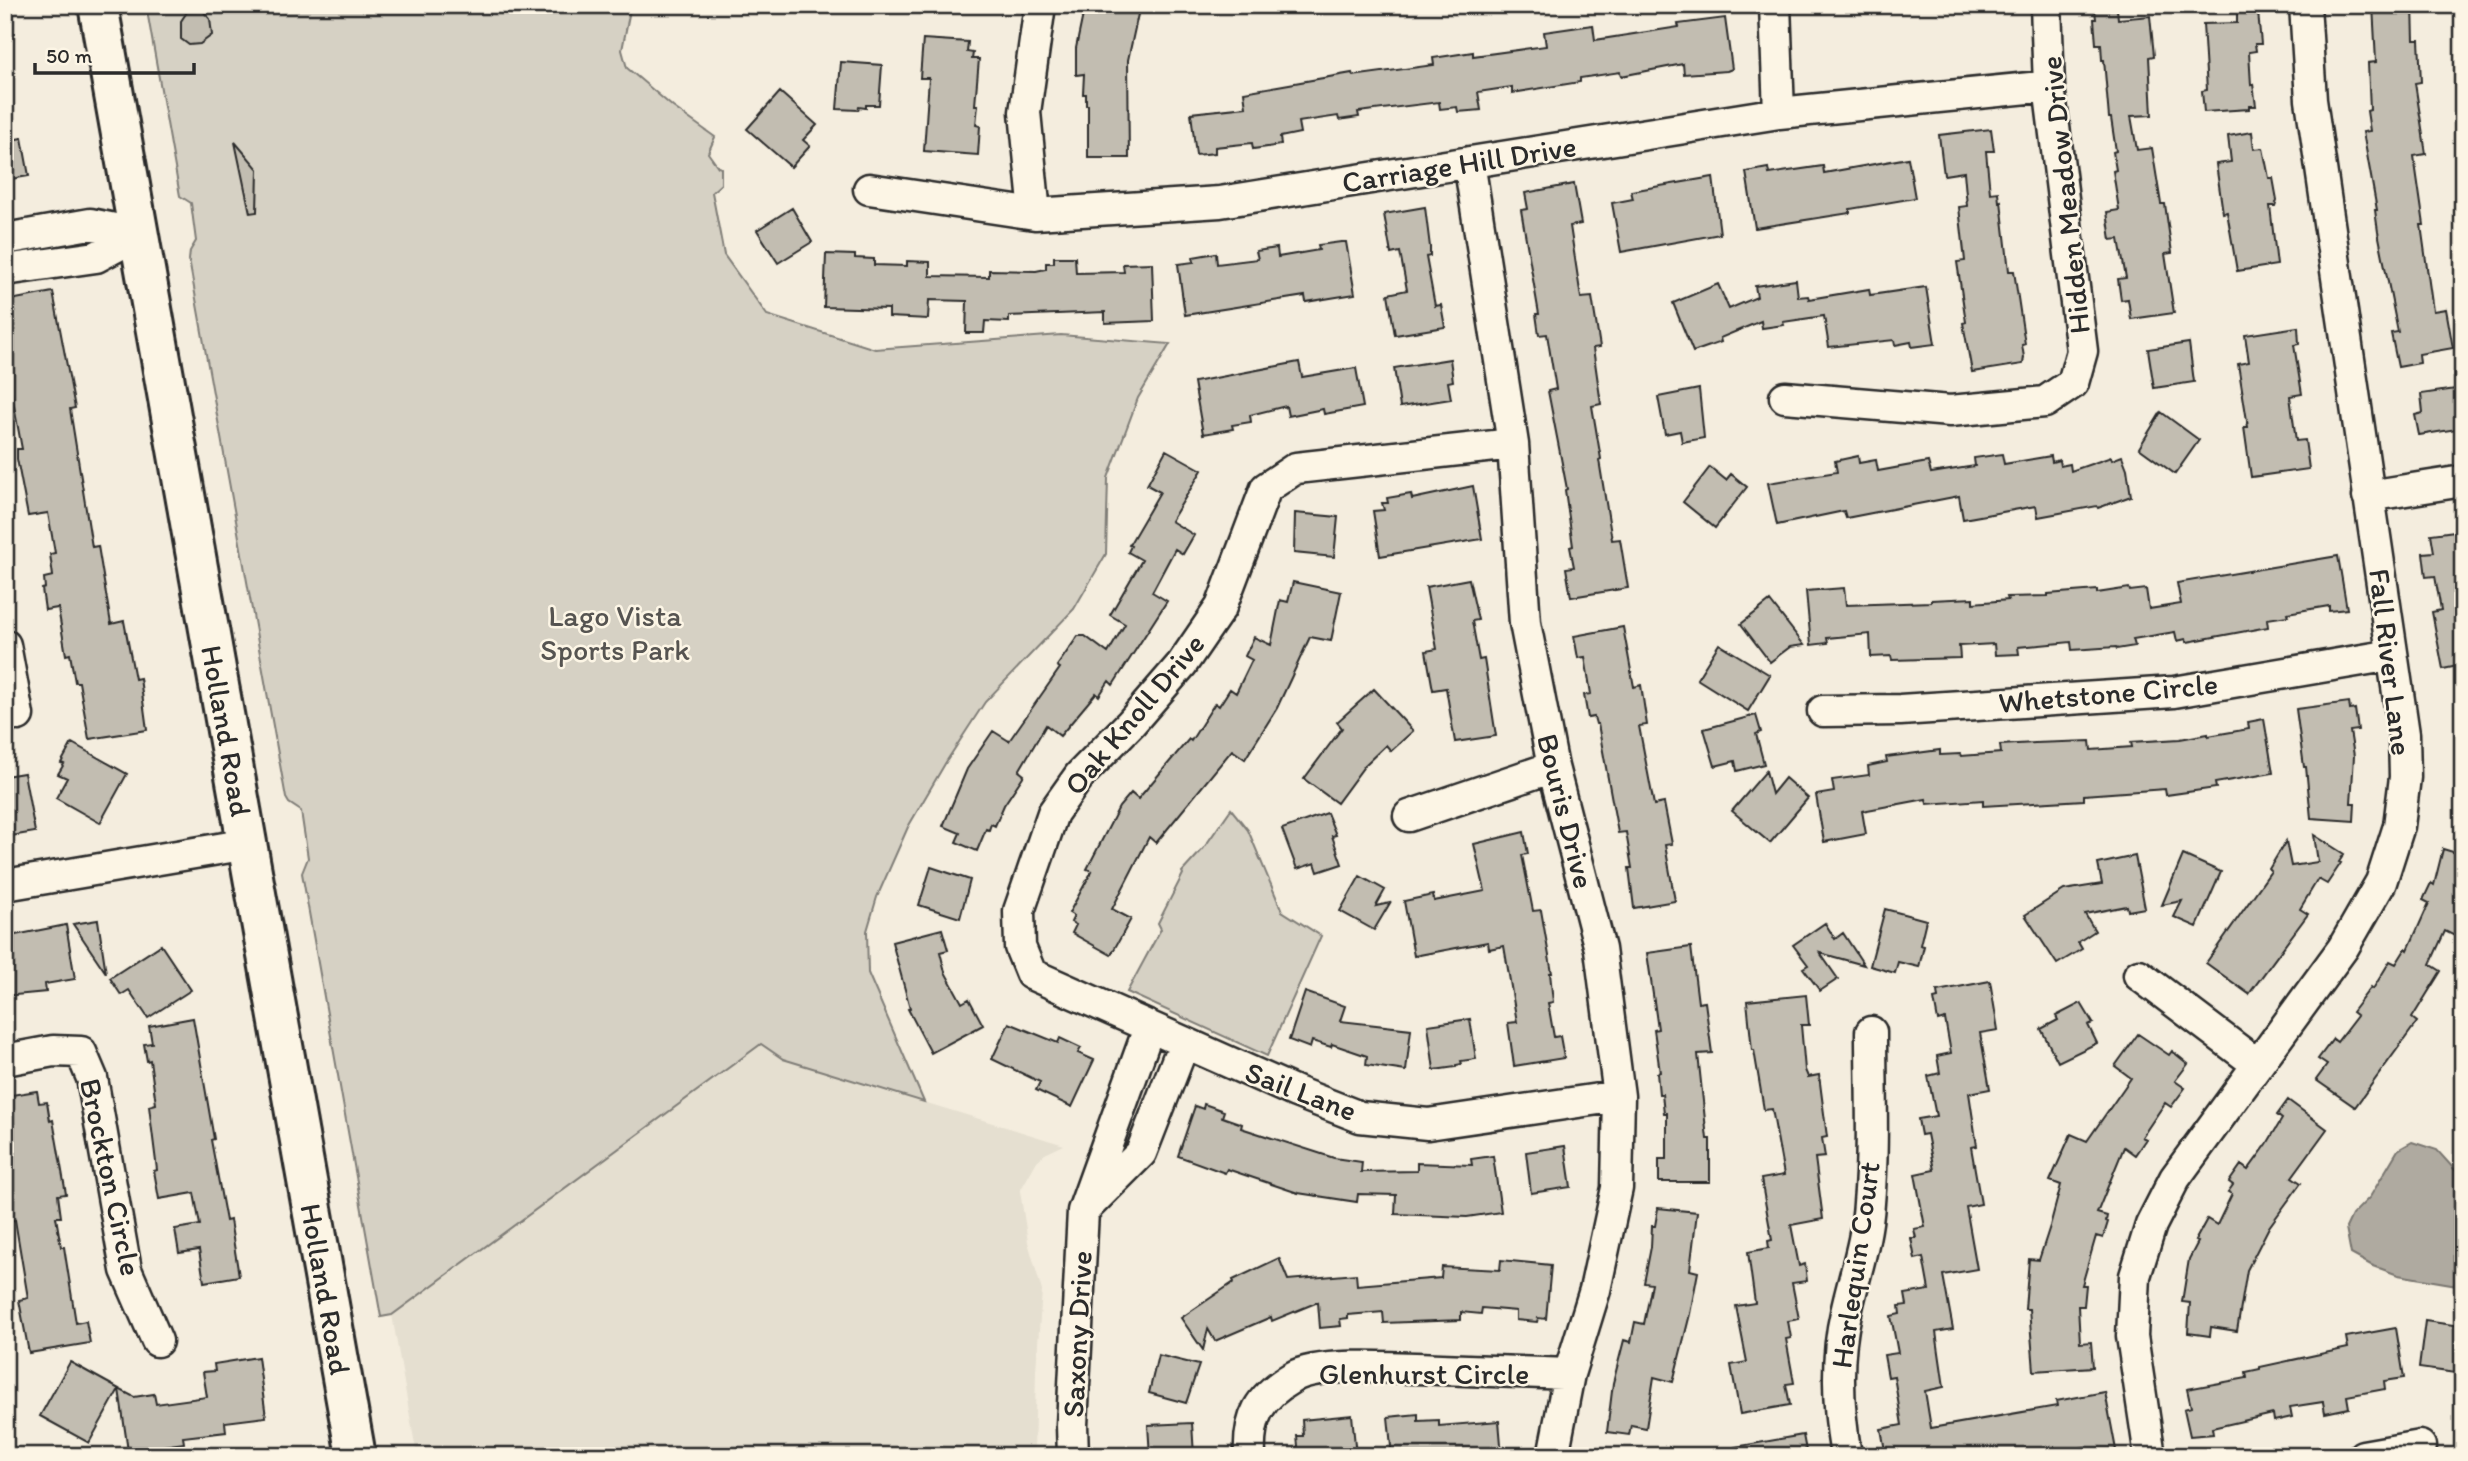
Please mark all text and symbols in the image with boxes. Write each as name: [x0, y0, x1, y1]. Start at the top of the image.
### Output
scale bar: [35, 32, 194, 76]
text: 50 m: [46, 43, 93, 68]
street label: Hidden Meadow Drive: [2032, 54, 2098, 336]
street label: Carriage Hill Drive: [1339, 127, 1579, 201]
street label: Fall River Lane: [2361, 566, 2421, 758]
park label: Lago Vista Sports Park: [540, 597, 690, 668]
street label: Oak Knoll Drive: [1056, 626, 1212, 802]
street label: Holland Road: [194, 642, 260, 819]
street label: Whetstone Circle: [1997, 665, 2219, 721]
street label: Bouris Drive: [1529, 730, 1603, 892]
street label: Sail Lane: [1240, 1053, 1362, 1129]
street label: Brockton Circle: [72, 1075, 150, 1279]
street label: Harlequin Court: [1822, 1159, 1888, 1371]
street label: Holland Road: [293, 1200, 360, 1377]
street label: Saxony Drive: [1054, 1250, 1100, 1418]
street label: Glenhurst Circle: [1319, 1355, 1529, 1392]

